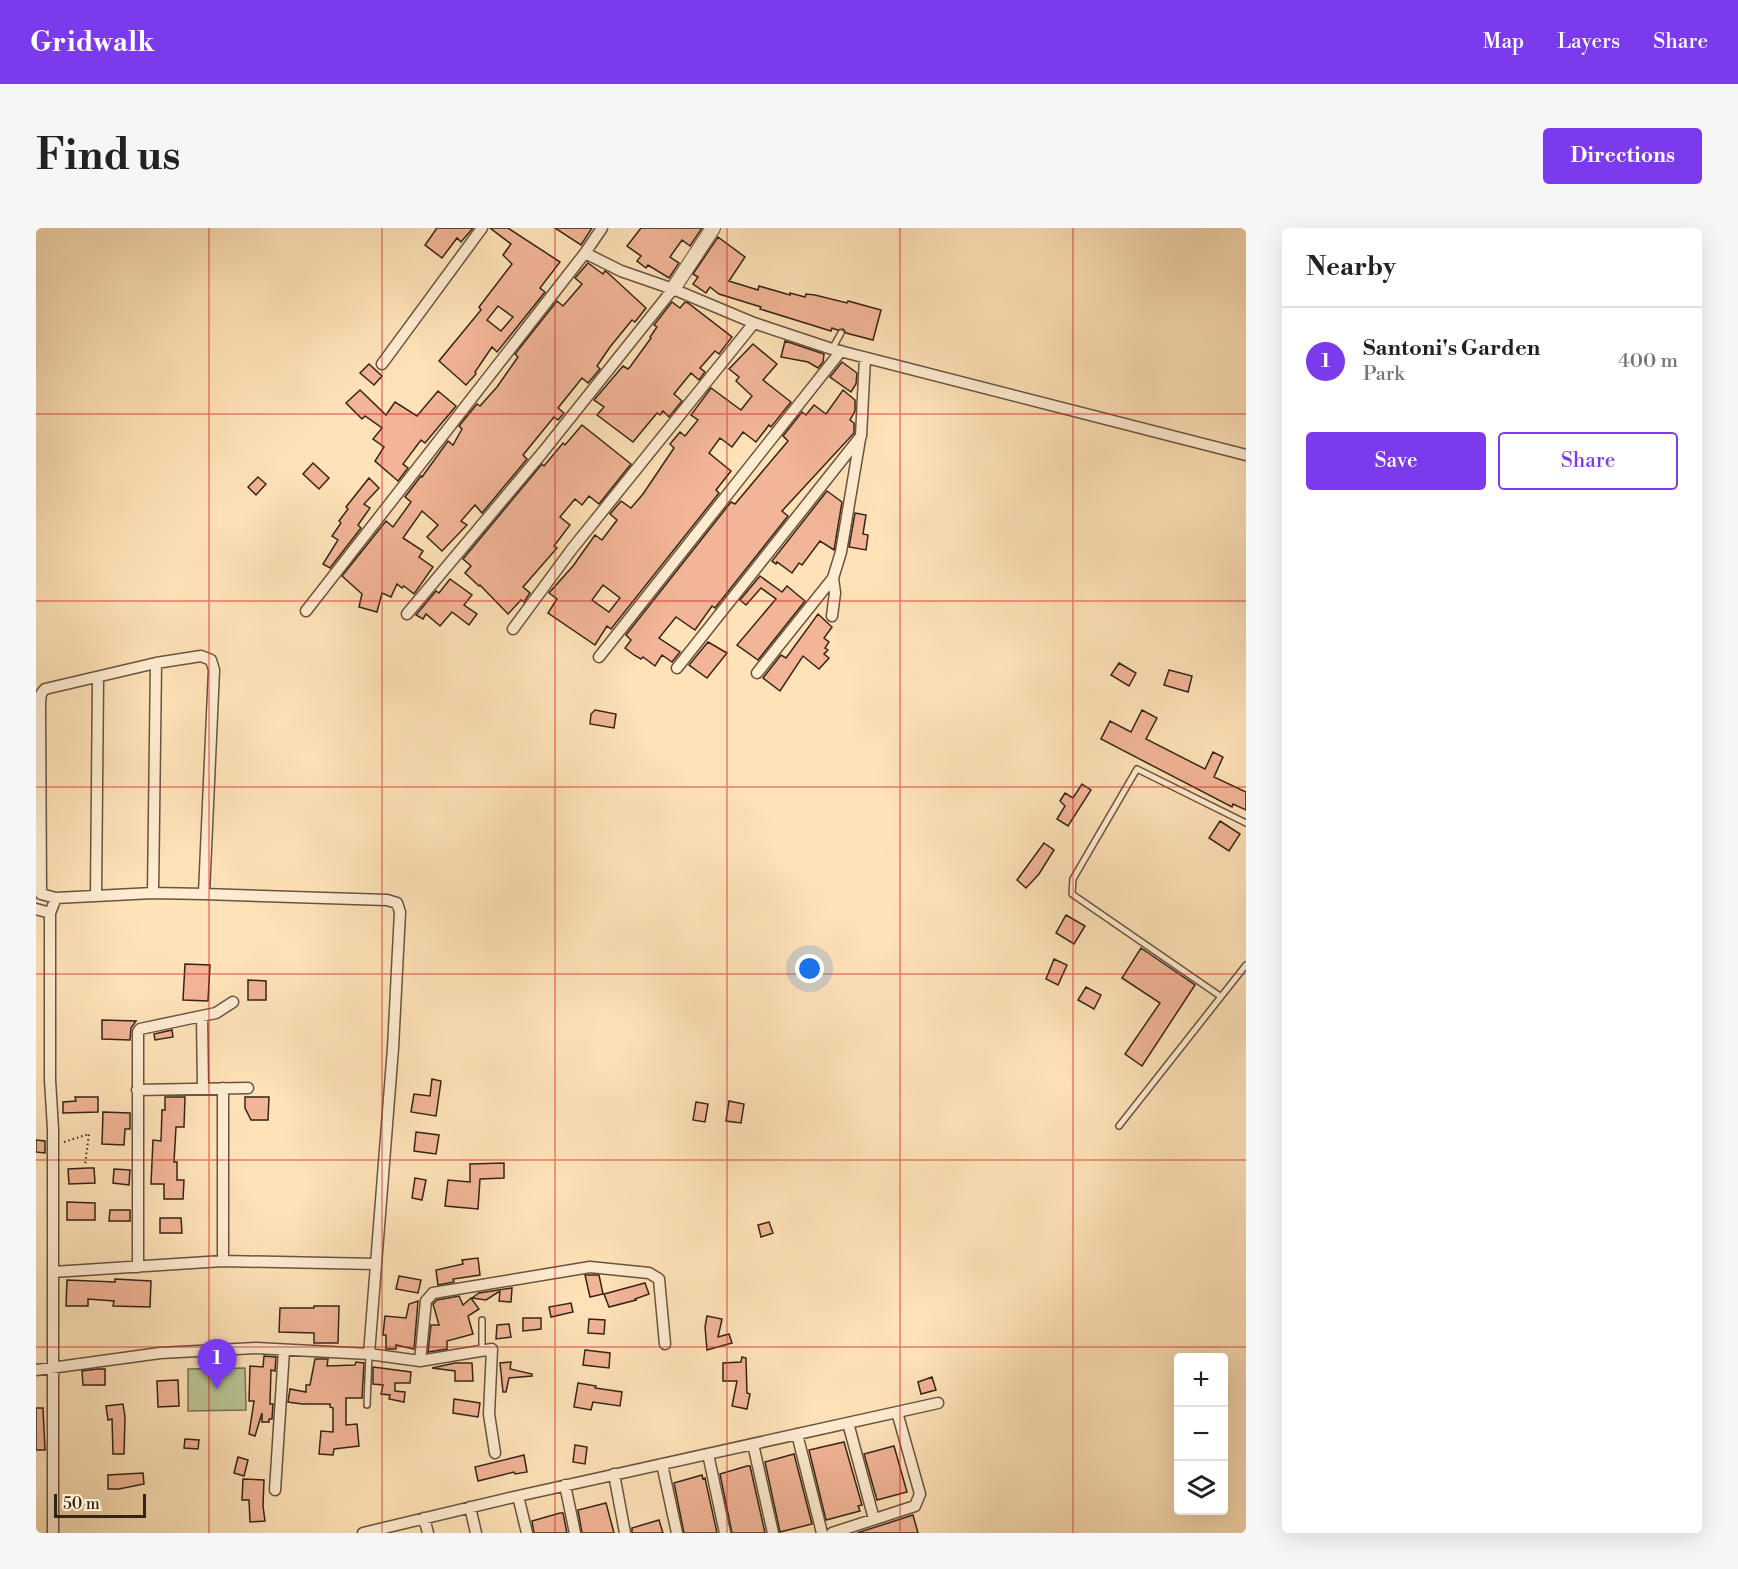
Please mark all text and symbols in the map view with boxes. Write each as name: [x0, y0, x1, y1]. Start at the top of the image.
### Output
text: Gridwalk: [30, 25, 154, 60]
text: Map: [1483, 29, 1524, 55]
text: Layers: [1557, 29, 1620, 55]
text: Share: [1653, 29, 1708, 55]
button: Directions: [1543, 128, 1702, 184]
text: Find us: [36, 130, 180, 183]
text: Nearby: [1306, 251, 1396, 283]
text: Santoni's Garden: [1363, 335, 1540, 362]
text: 1: [1321, 349, 1330, 374]
text: 400 m: [1618, 349, 1678, 374]
text: Park: [1363, 362, 1405, 387]
button: Save: [1306, 432, 1486, 490]
button: Share: [1498, 432, 1678, 490]
your location: [795, 954, 824, 983]
pin: 1: [198, 1340, 237, 1389]
map controls: [1174, 1353, 1228, 1515]
button: +: [1174, 1353, 1228, 1407]
button: −: [1174, 1407, 1228, 1461]
button: layers: [1174, 1461, 1228, 1515]
scale bar: [54, 1491, 146, 1518]
text: 50 m: [63, 1494, 100, 1514]

